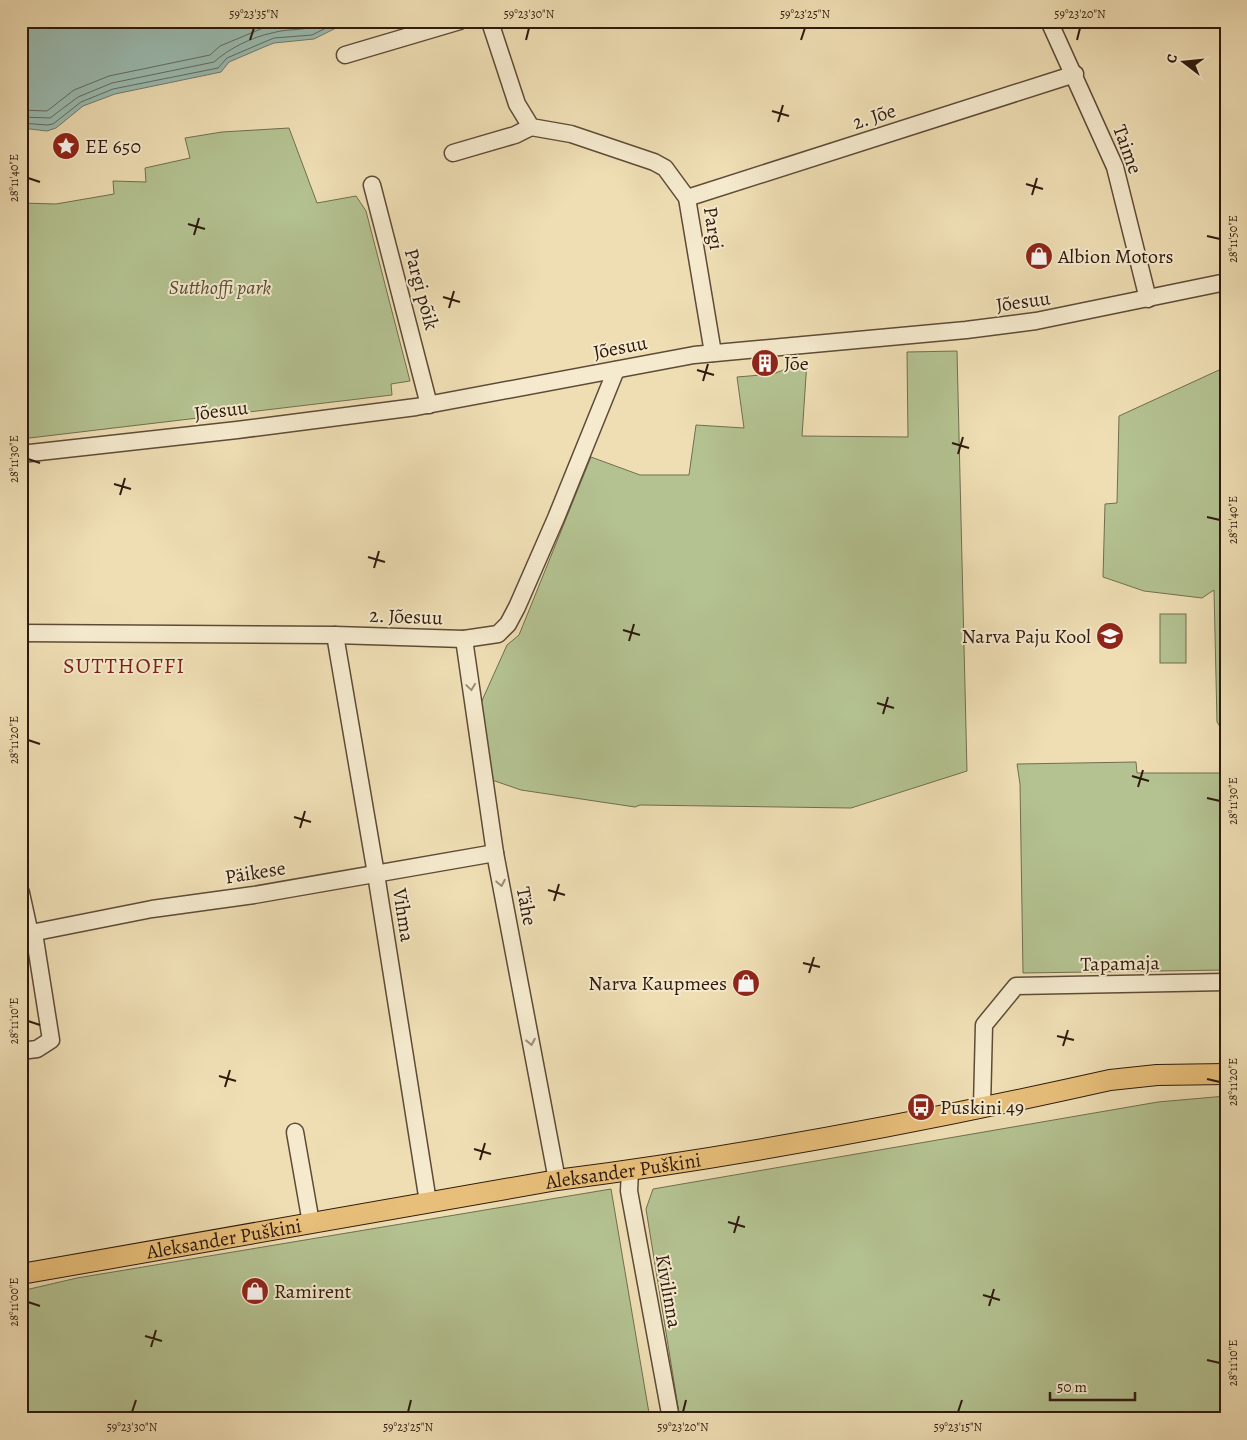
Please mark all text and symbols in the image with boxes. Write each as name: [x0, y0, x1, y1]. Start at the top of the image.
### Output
text: 59°23'35"N: [229, 6, 279, 22]
text: 59°23'30"N: [504, 6, 555, 22]
text: 59°23'25"N: [780, 6, 830, 22]
text: 59°23'20"N: [1054, 6, 1106, 22]
north arrow: [1160, 38, 1210, 88]
text: С: [1162, 51, 1182, 65]
street label: 2. Jõe: [849, 97, 899, 136]
street label: Taime: [1106, 121, 1149, 178]
place icon: EE 650: [51, 131, 81, 161]
place label: EE 650: [85, 133, 141, 160]
text: 28°11'40"E: [6, 154, 22, 202]
street label: Pargi: [697, 205, 730, 252]
text: 28°11'50"E: [1225, 215, 1241, 263]
shop icon: Albion Motors: [1024, 241, 1054, 271]
place label: Albion Motors: [1057, 243, 1174, 270]
street label: Pargi põik: [398, 245, 445, 333]
park label: Sutthoffi park: [169, 274, 271, 301]
street label: Jõesuu: [994, 284, 1052, 319]
street label: Jõesuu: [591, 329, 650, 366]
building icon: Jõe: [750, 348, 780, 378]
place label: Jõe: [784, 350, 809, 377]
street label: Jõesuu: [192, 394, 250, 427]
text: 28°11'30"E: [6, 435, 22, 483]
text: 28°11'40"E: [1225, 496, 1241, 544]
street label: 2. Jõesuu: [369, 602, 443, 631]
school or university icon: Narva Paju Kool: [1095, 621, 1125, 651]
place label: Narva Paju Kool: [961, 623, 1091, 650]
district label: SUTTHOFFI: [63, 651, 185, 681]
one-way arrow: [465, 684, 476, 692]
text: 28°11'20"E: [6, 716, 22, 764]
text: 28°11'30"E: [1225, 777, 1241, 825]
street label: Päikese: [223, 854, 287, 891]
one-way arrow: [495, 878, 505, 887]
street label: Tähe: [510, 884, 543, 928]
street label: Vihma: [386, 885, 421, 944]
street label: Tapamaja: [1080, 949, 1161, 978]
shop icon: Narva Kaupmees: [731, 968, 761, 998]
place label: Narva Kaupmees: [588, 970, 727, 997]
text: 28°11'10"E: [6, 998, 22, 1044]
one-way arrow: [525, 1038, 535, 1047]
text: 28°11'20"E: [1225, 1058, 1241, 1106]
bus stop icon: Puskini 49: [906, 1092, 936, 1122]
place label: Puskini 49: [940, 1094, 1024, 1121]
street label: Aleksander Puškini: [542, 1146, 703, 1196]
street label: Aleksander Puškini: [143, 1212, 304, 1266]
street label: Kivilinna: [649, 1252, 688, 1331]
shop icon: Ramirent: [240, 1276, 270, 1306]
text: 28°11'00"E: [6, 1278, 22, 1326]
place label: Ramirent: [274, 1278, 352, 1305]
text: 28°11'10"E: [1225, 1340, 1241, 1386]
scale bar: [1050, 1370, 1134, 1402]
text: 50 m: [1057, 1377, 1087, 1397]
text: 59°23'30"N: [107, 1419, 158, 1435]
text: 59°23'25"N: [383, 1419, 433, 1435]
text: 59°23'20"N: [657, 1419, 709, 1435]
text: 59°23'15"N: [934, 1419, 983, 1435]

